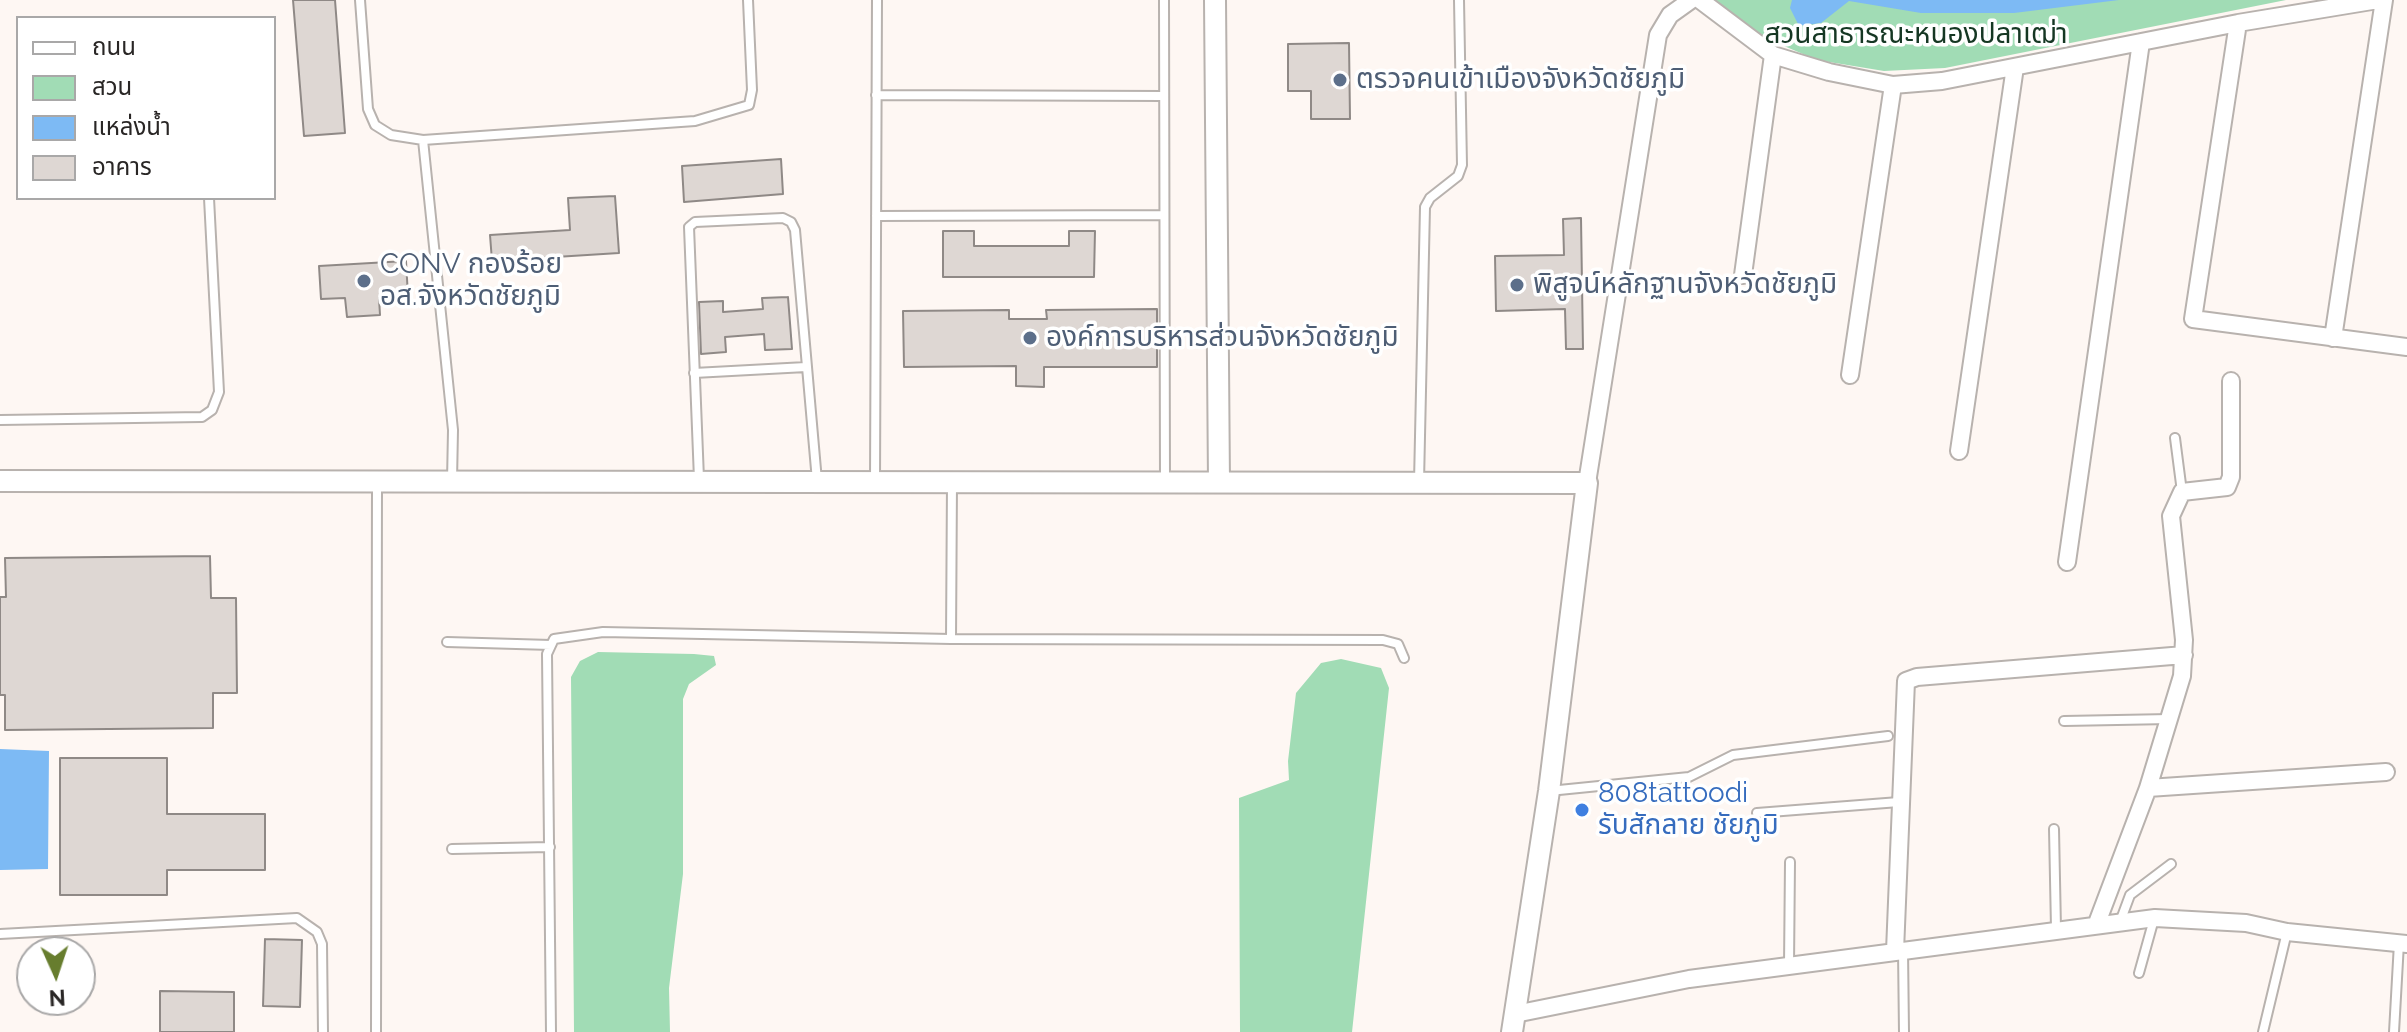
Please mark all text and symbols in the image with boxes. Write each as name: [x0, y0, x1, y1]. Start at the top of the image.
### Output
legend: [16, 16, 276, 200]
park label: สวนสาธารณะหนองปลาเฒ่า: [1764, 18, 2068, 52]
text: ถนน: [92, 32, 136, 61]
place label: ตรวจคนเข้าเมืองจังหวัดชัยภูมิ: [1356, 63, 1685, 97]
marker: ตรวจคนเข้าเมืองจังหวัดชัยภูมิ: [1331, 71, 1349, 89]
text: สวน: [92, 72, 132, 101]
text: แหล่งน้ำ: [92, 112, 171, 141]
text: อาคาร: [92, 152, 152, 181]
place label: CONV กองร้อย อส.จังหวัดชัยภูมิ: [380, 248, 562, 314]
place label: พิสูจน์หลักฐานจังหวัดชัยภูมิ: [1533, 268, 1837, 302]
marker: CONV กองร้อย อส.จังหวัดชัยภูมิ: [355, 272, 373, 290]
marker: พิสูจน์หลักฐานจังหวัดชัยภูมิ: [1508, 276, 1526, 294]
place label: องค์การบริหารส่วนจังหวัดชัยภูมิ: [1046, 321, 1399, 355]
marker: องค์การบริหารส่วนจังหวัดชัยภูมิ: [1021, 329, 1039, 347]
place label: 808tattoodi รับสักลาย ชัยภูมิ: [1598, 777, 1779, 843]
marker: 808tattoodi รับสักลาย ชัยภูมิ: [1573, 801, 1591, 819]
north arrow: [16, 936, 96, 1016]
text: N: [48, 985, 66, 1011]

